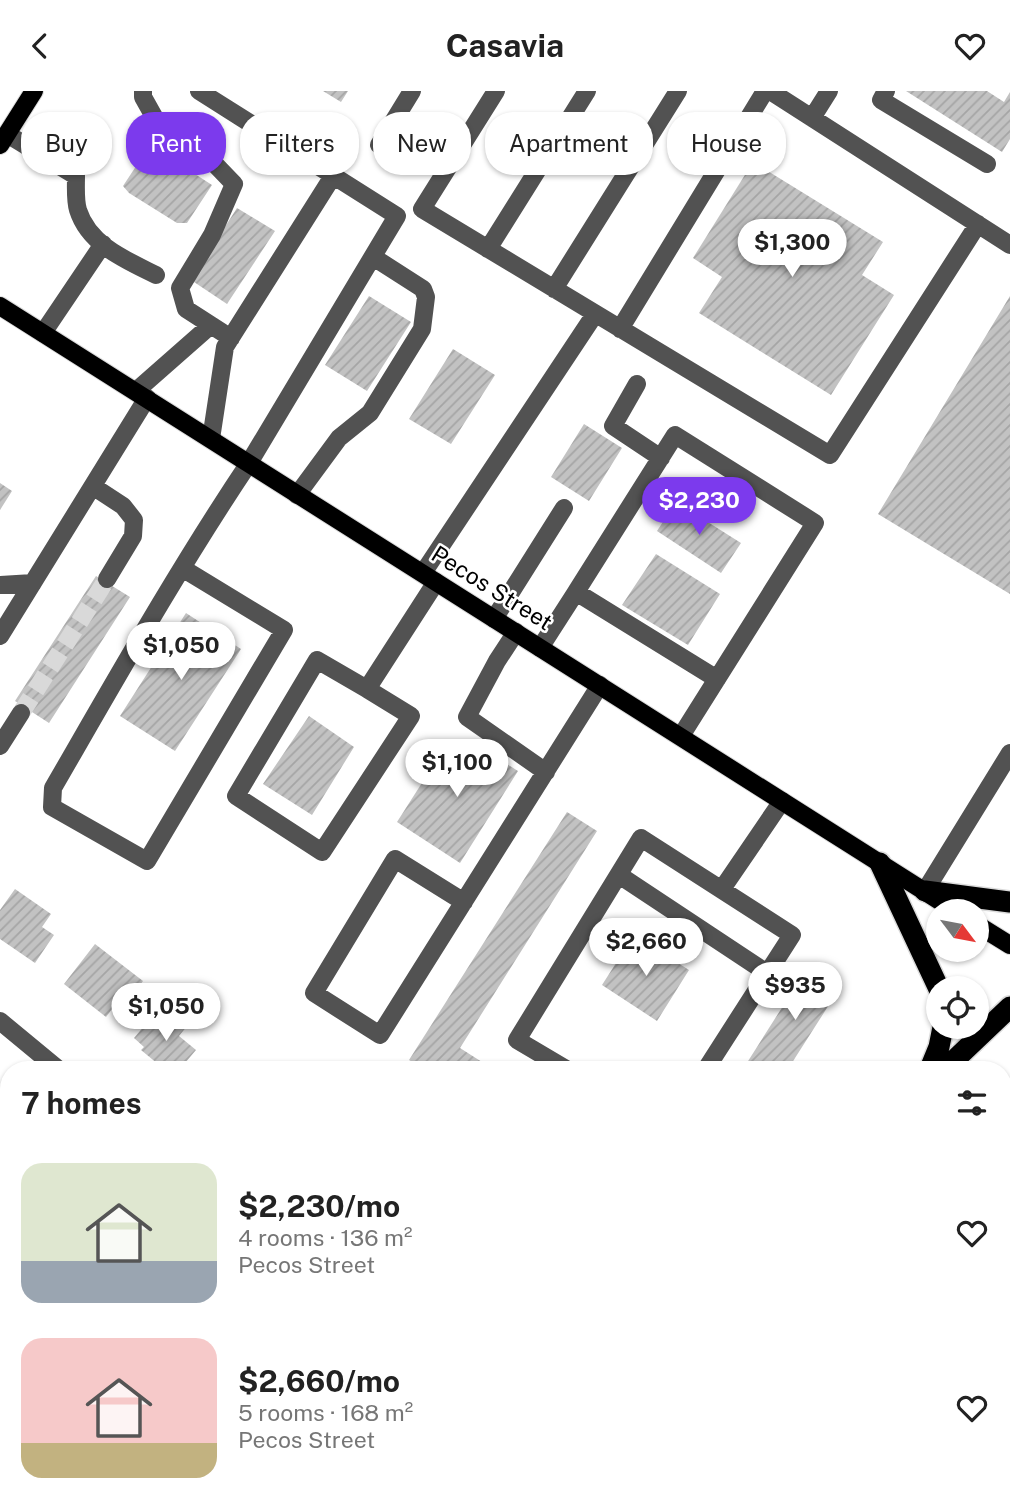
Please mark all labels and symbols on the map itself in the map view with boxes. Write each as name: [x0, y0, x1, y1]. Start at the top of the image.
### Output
pin: $1,300: [735, 219, 849, 279]
pin: $2,230: [642, 477, 756, 537]
street label: Pecos Street: [427, 540, 558, 635]
pin: $1,050: [124, 623, 238, 682]
pin: $1,100: [400, 739, 514, 799]
north arrow: [926, 899, 989, 963]
pin: $2,660: [589, 919, 703, 978]
pin: $935: [754, 963, 836, 1022]
pin: $1,050: [109, 983, 223, 1043]

